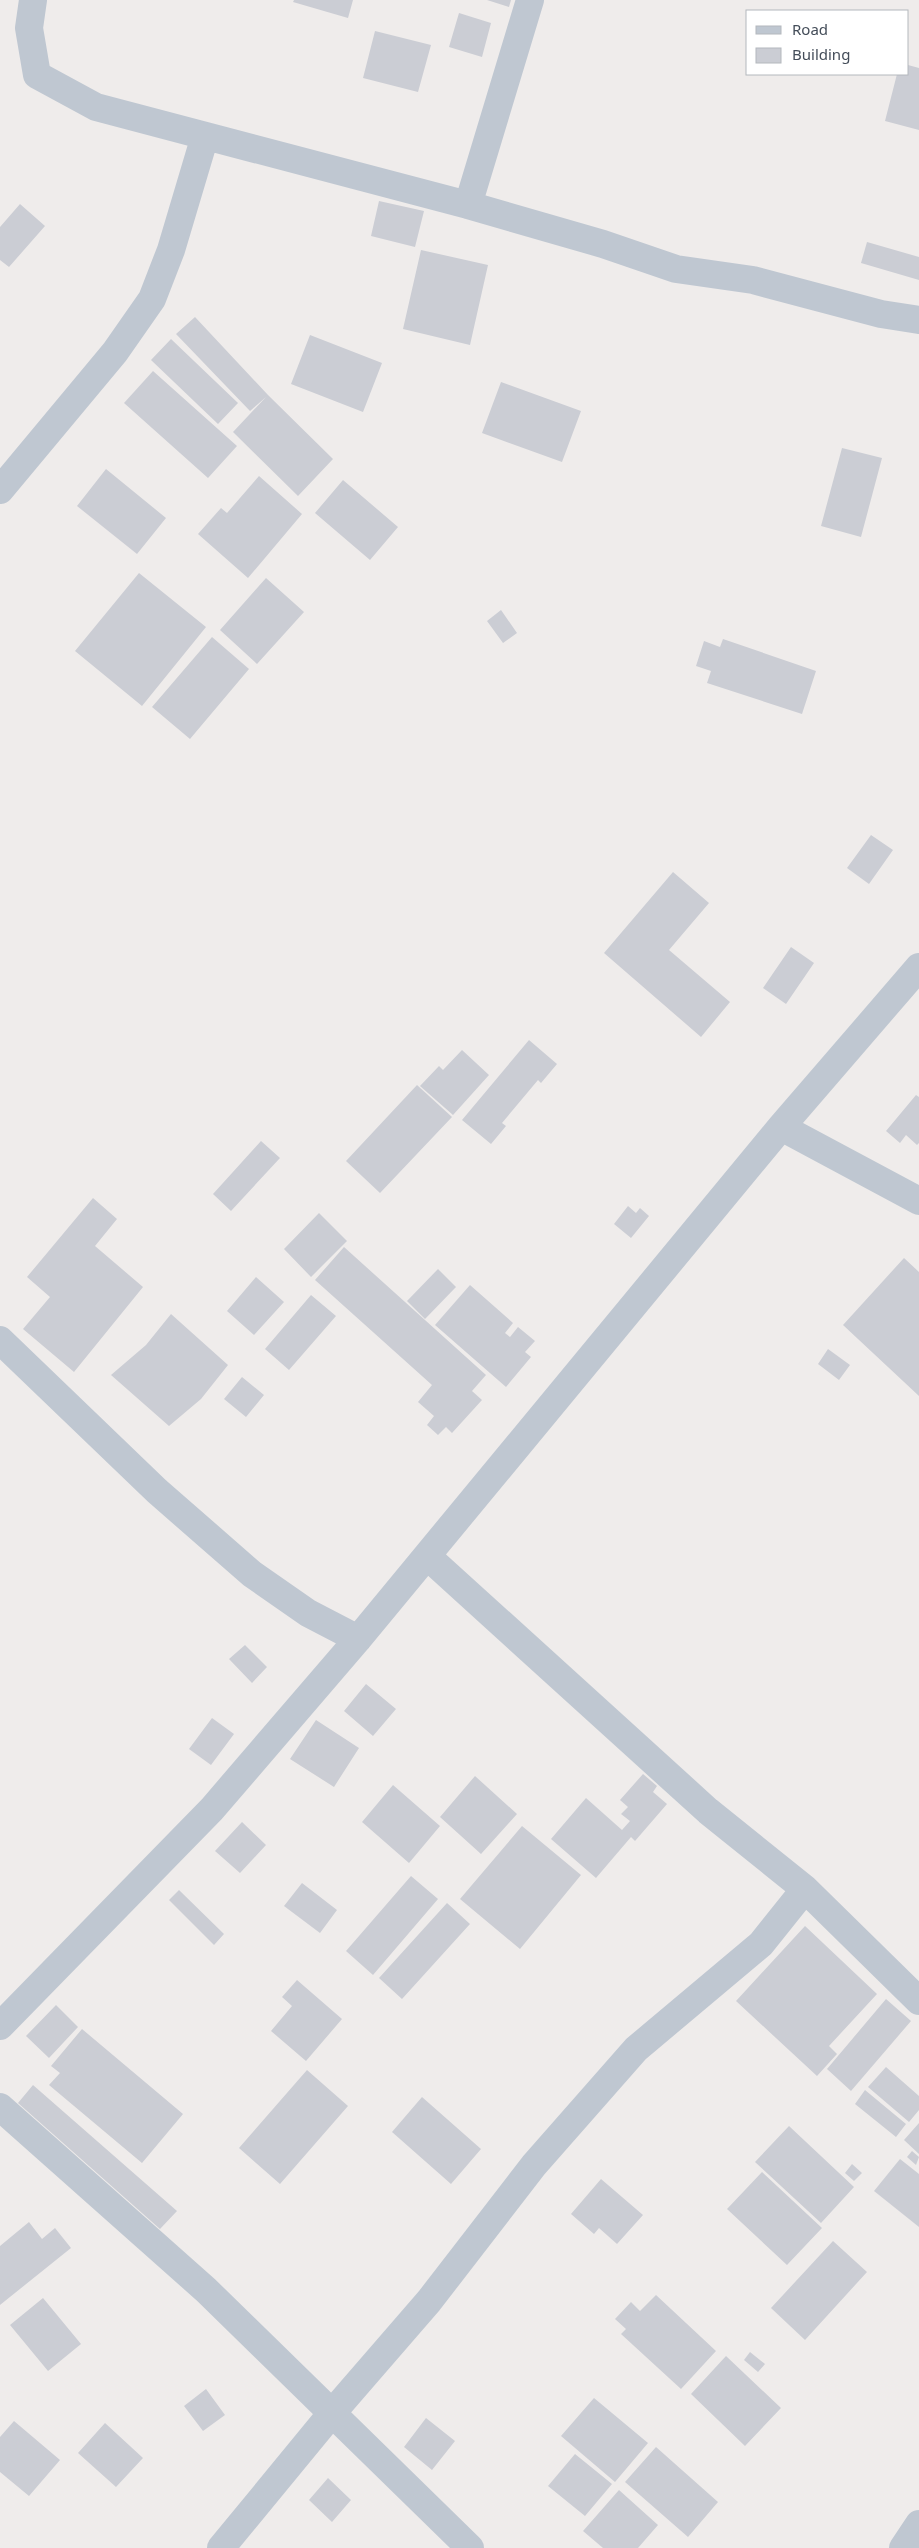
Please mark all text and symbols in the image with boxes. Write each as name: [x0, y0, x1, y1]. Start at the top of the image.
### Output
legend: [746, 10, 909, 75]
text: Road: [792, 19, 828, 39]
text: Building: [792, 44, 850, 64]

